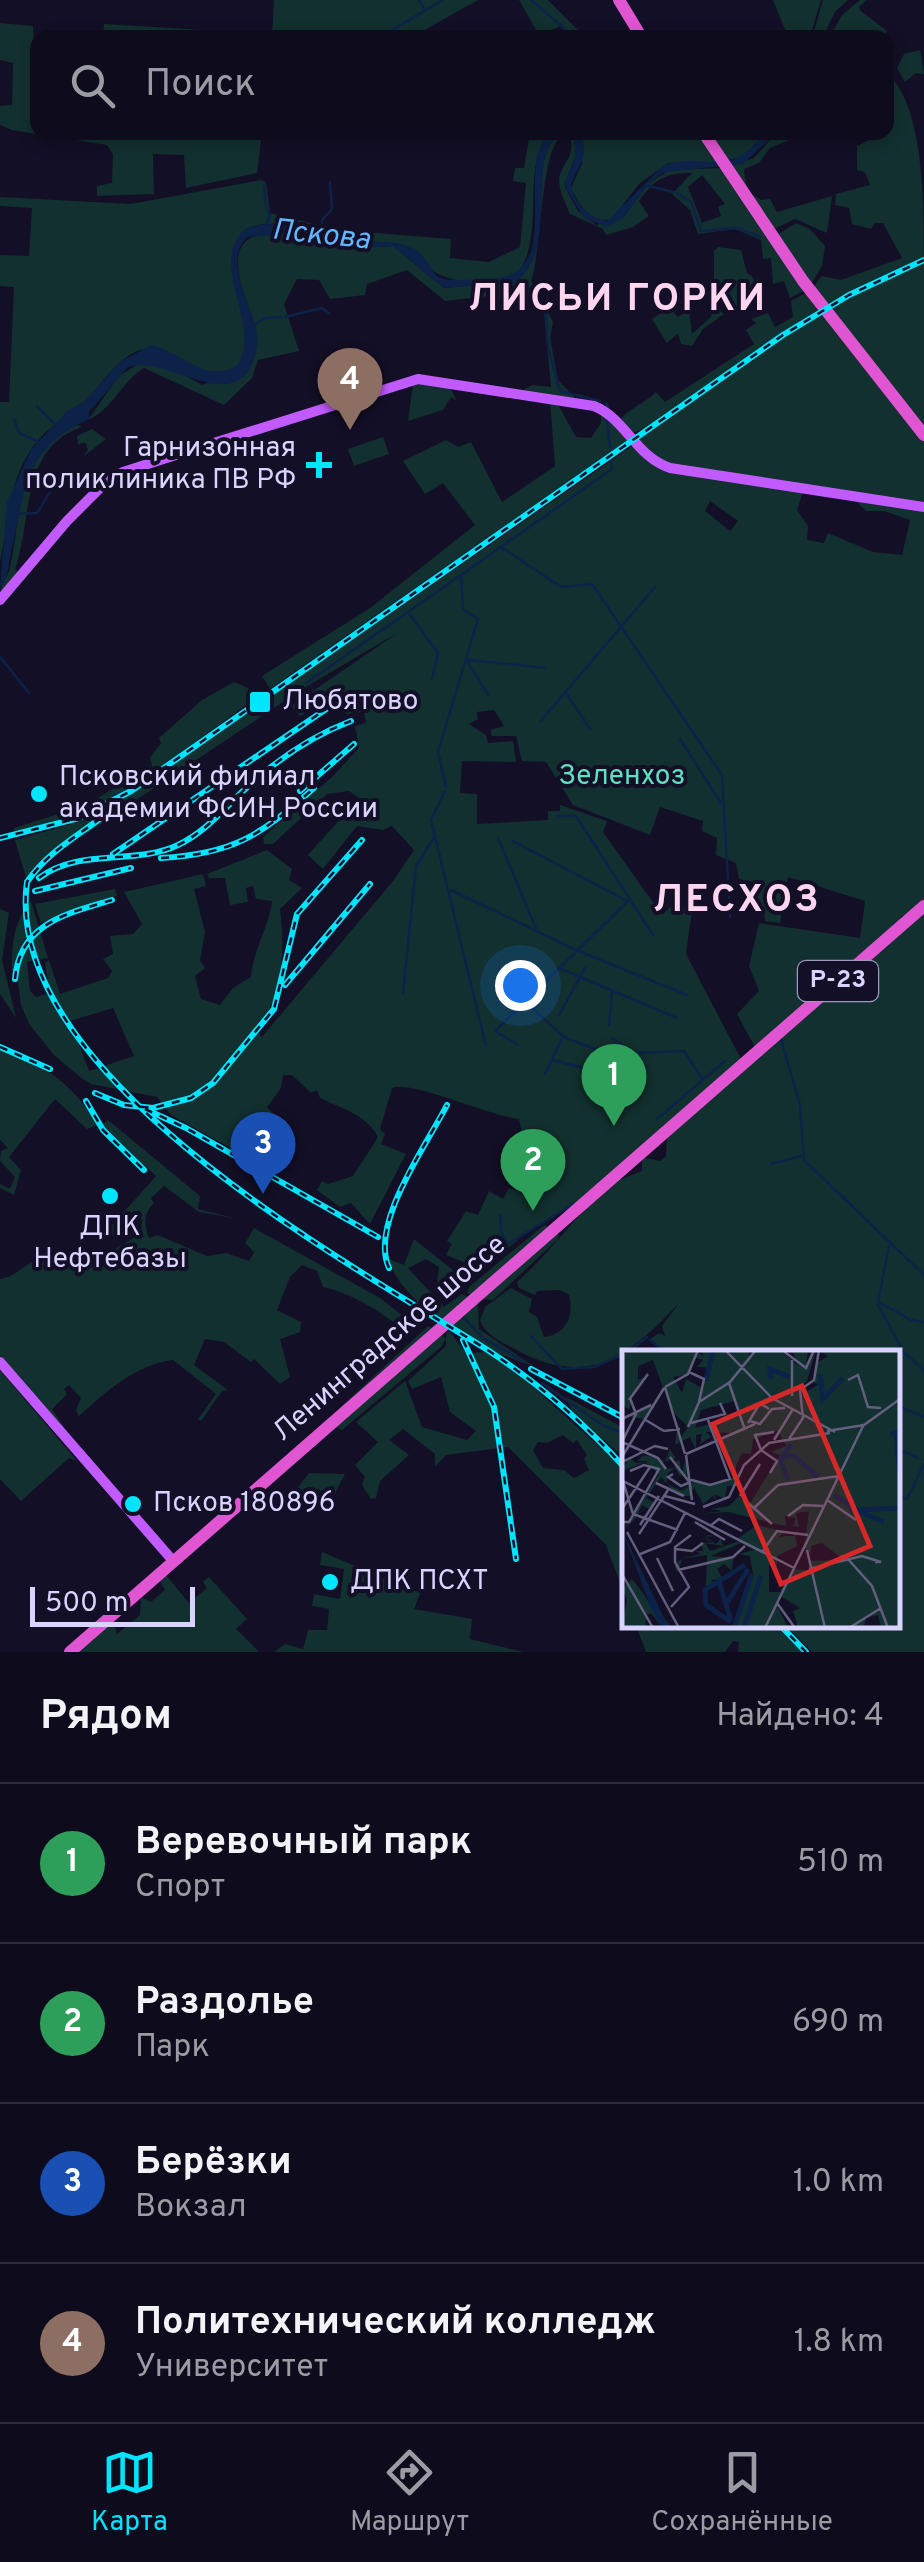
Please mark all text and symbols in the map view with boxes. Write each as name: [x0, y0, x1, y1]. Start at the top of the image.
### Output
search box: [30, 30, 894, 140]
icon: search: [65, 58, 120, 113]
text: Поиск: [145, 61, 256, 110]
water label: Пскова: [270, 212, 372, 260]
district label: ЛИСЬИ ГОРКИ: [469, 276, 767, 325]
pin: 4: [318, 348, 382, 430]
place label: Гарнизонная поликлиника ПВ РФ: [25, 431, 296, 499]
marker: Гарнизонная поликлиника ПВ РФ: [306, 452, 332, 478]
place label: Любятово: [282, 684, 418, 720]
marker: Любятово: [247, 689, 273, 715]
park label: Зеленхоз: [559, 759, 685, 795]
place label: Псковский филиал академии ФСИН России: [59, 760, 378, 828]
marker: Псковский филиал академии ФСИН России: [28, 783, 50, 805]
district label: ЛЕСХОЗ: [653, 877, 821, 926]
your location: [495, 960, 546, 1011]
road number: Р-23: [798, 961, 878, 1001]
pin: 1: [582, 1044, 646, 1126]
pin: 3: [230, 1112, 296, 1194]
pin: 2: [500, 1128, 566, 1211]
marker: ДПК Нефтебазы: [99, 1185, 121, 1207]
place label: ДПК Нефтебазы: [33, 1210, 187, 1278]
street label: Ленинградское шоссе: [266, 1228, 514, 1450]
inset map: [622, 1350, 899, 1627]
place label: Псков 180896: [153, 1486, 335, 1522]
marker: Псков 180896: [122, 1493, 144, 1515]
place label: ДПК ПСХТ: [350, 1564, 489, 1600]
marker: ДПК ПСХТ: [319, 1571, 341, 1593]
scale bar: [30, 1582, 195, 1626]
text: 500 m: [45, 1586, 128, 1622]
text: Рядом: [40, 1691, 172, 1744]
text: Найдено: 4: [716, 1697, 884, 1737]
text: Веревочный парк: [135, 1819, 472, 1868]
text: 1: [66, 1843, 79, 1883]
text: 510 m: [797, 1843, 884, 1883]
text: Спорт: [135, 1868, 225, 1908]
text: Раздолье: [135, 1979, 314, 2028]
text: 2: [63, 2003, 82, 2043]
text: 690 m: [792, 2003, 884, 2043]
text: Парк: [135, 2028, 210, 2068]
text: Берёзки: [135, 2139, 292, 2188]
text: 3: [63, 2163, 82, 2203]
text: 1.0 km: [793, 2163, 884, 2203]
text: Вокзал: [135, 2188, 247, 2228]
text: Политехнический колледж: [135, 2299, 656, 2348]
text: 4: [62, 2323, 83, 2363]
text: 1.8 km: [794, 2323, 884, 2363]
text: Университет: [135, 2348, 328, 2388]
tab: Карта: [91, 2445, 168, 2541]
tab: Маршрут: [350, 2445, 469, 2541]
tab: Сохранённые: [651, 2445, 833, 2541]

